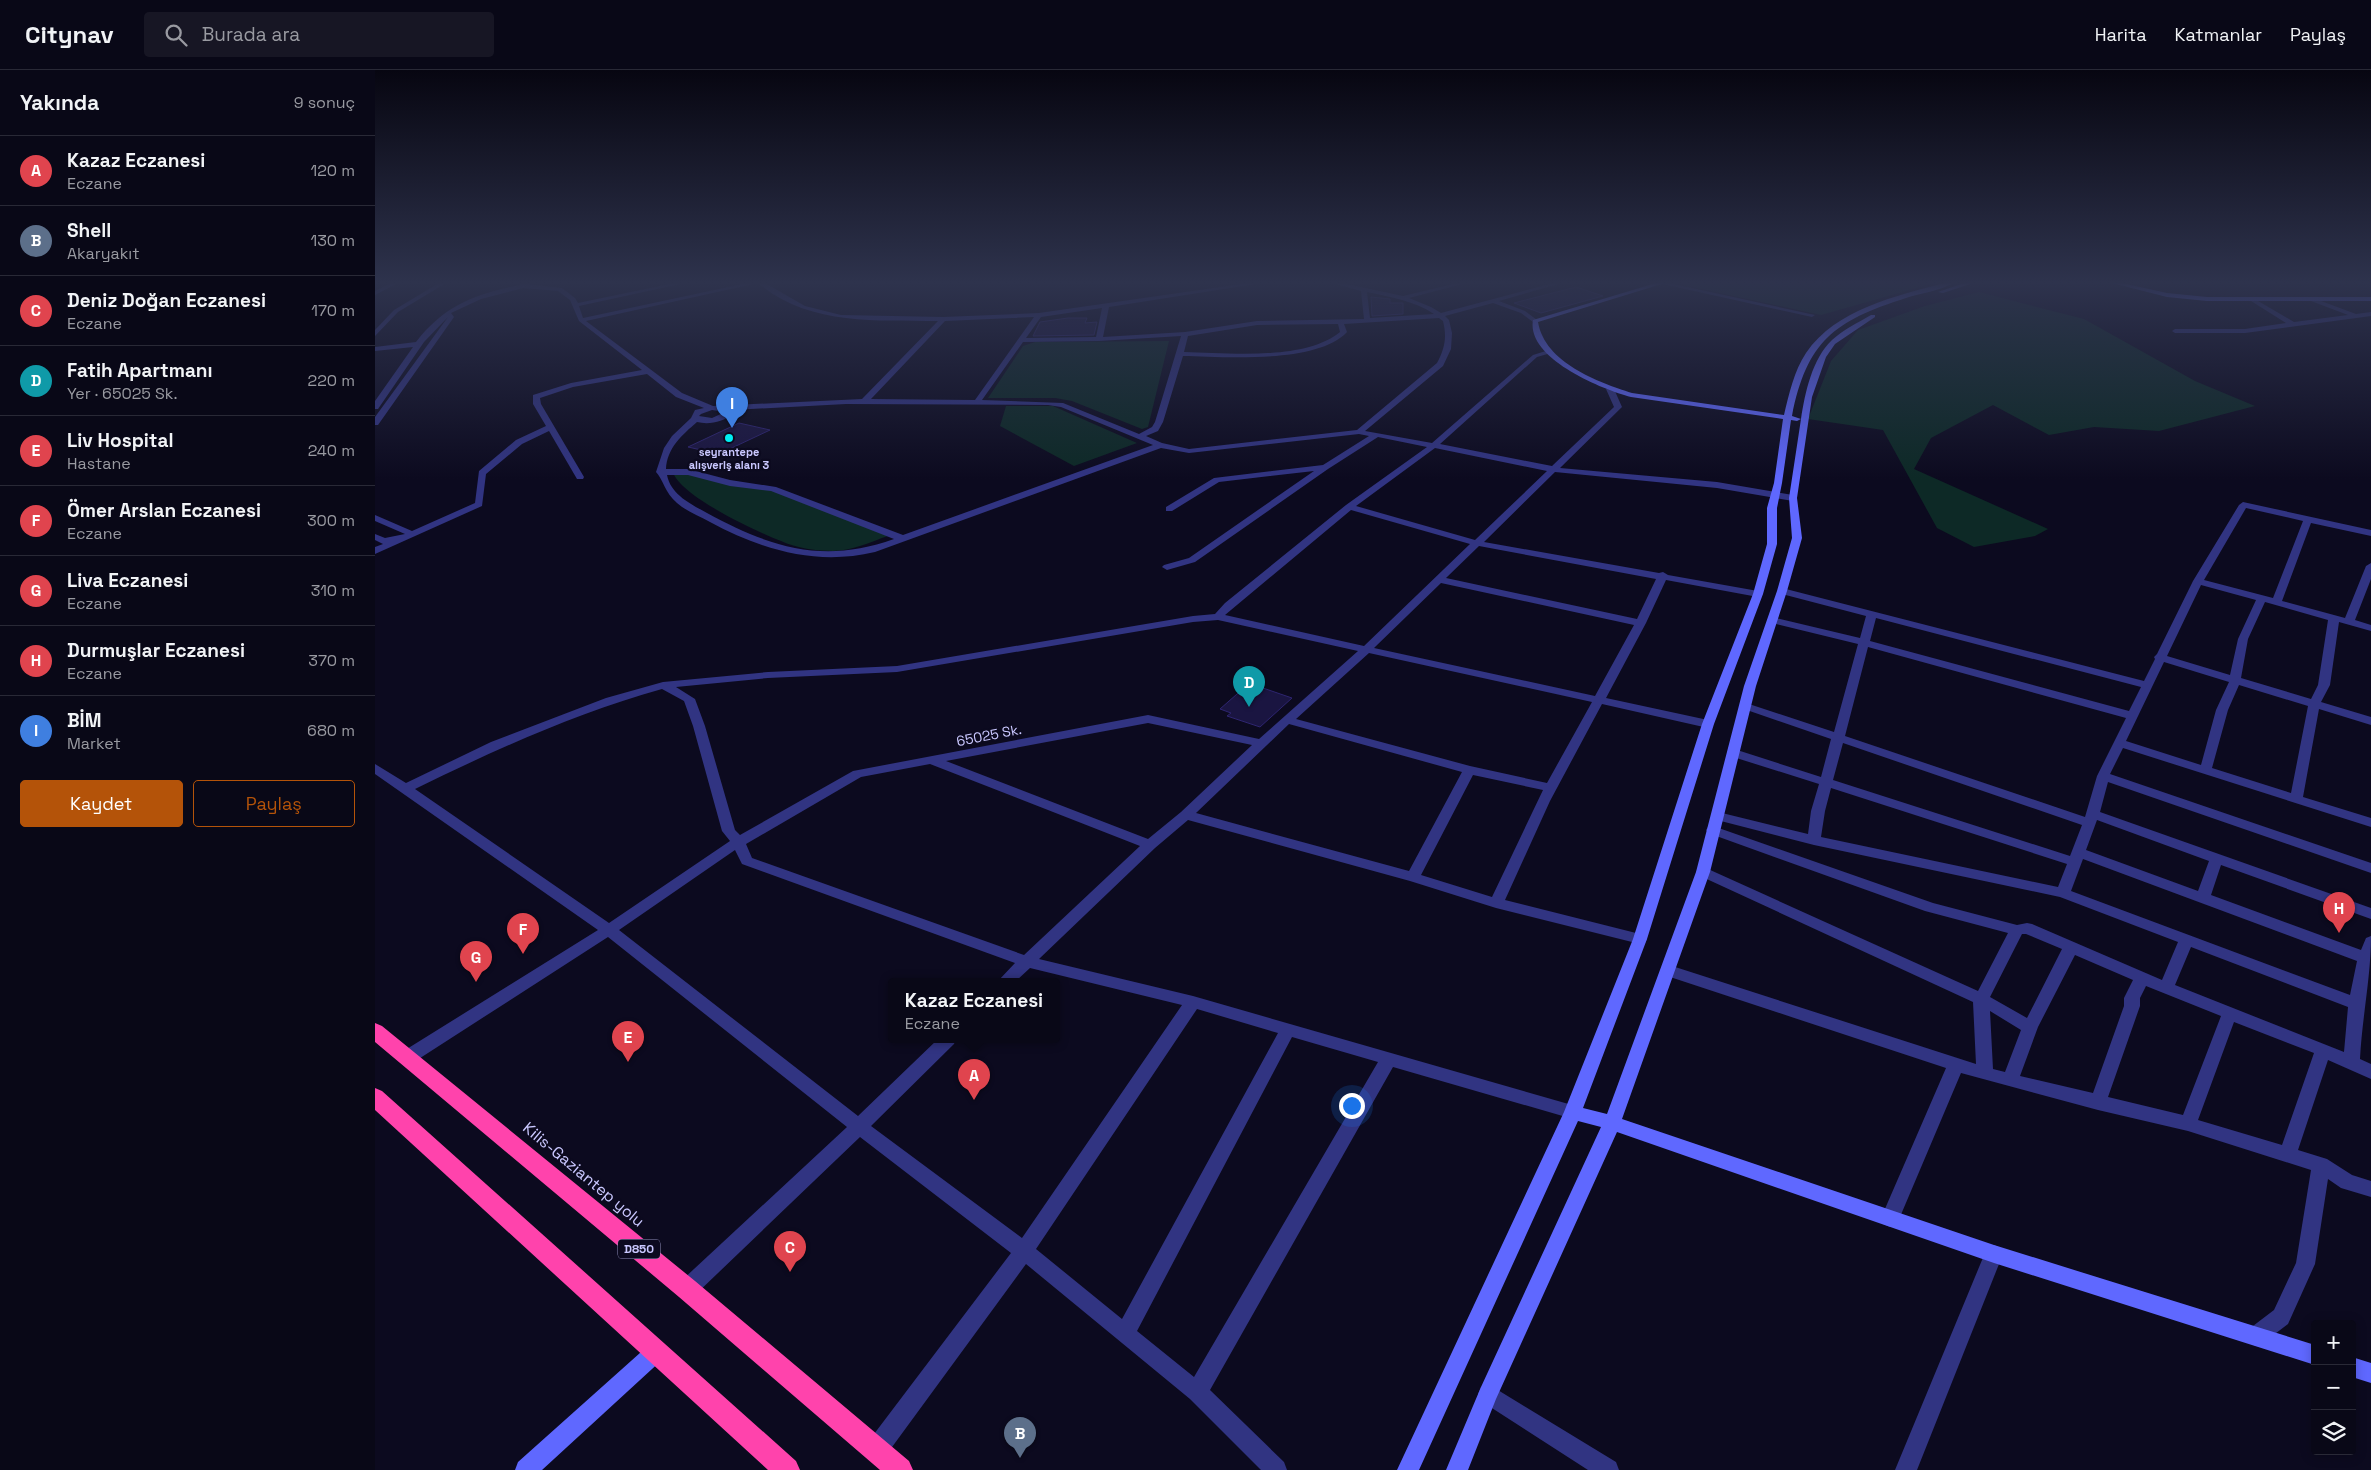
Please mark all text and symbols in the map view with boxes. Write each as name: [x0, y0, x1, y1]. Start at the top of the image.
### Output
search box: [144, 12, 494, 57]
text: Citynav: [25, 19, 114, 50]
icon: search: [162, 21, 190, 49]
text: Burada ara: [202, 22, 300, 47]
text: Harita: [2095, 23, 2147, 46]
text: Katmanlar: [2175, 23, 2262, 46]
text: Paylaş: [2290, 23, 2346, 46]
text: Yakında: [20, 89, 99, 116]
text: 9 sonuç: [294, 92, 355, 113]
text: Kazaz Eczanesi: [67, 148, 205, 173]
text: A: [31, 160, 41, 181]
text: 120 m: [311, 160, 355, 181]
text: Eczane: [67, 173, 122, 194]
text: Shell: [67, 218, 111, 243]
text: B: [31, 230, 41, 251]
text: 130 m: [311, 230, 355, 251]
text: Akaryakıt: [67, 243, 140, 264]
text: Deniz Doğan Eczanesi: [67, 288, 266, 313]
text: C: [31, 300, 41, 321]
text: 170 m: [311, 300, 355, 321]
text: Eczane: [67, 313, 122, 334]
text: Fatih Apartmanı: [67, 358, 213, 383]
text: D: [31, 370, 41, 391]
text: 220 m: [308, 370, 355, 391]
text: Yer · 65025 Sk.: [67, 383, 178, 404]
pin: I: [716, 387, 748, 428]
text: Liv Hospital: [67, 428, 174, 453]
marker: seyrantepe alışveriş alanı 3: [723, 432, 735, 444]
text: E: [32, 440, 40, 461]
text: 240 m: [308, 440, 355, 461]
place label: seyrantepe alışveriş alanı 3: [689, 445, 770, 472]
text: Hastane: [67, 453, 131, 474]
text: Ömer Arslan Eczanesi: [67, 498, 261, 523]
text: F: [32, 510, 40, 531]
text: 300 m: [307, 510, 355, 531]
text: Eczane: [67, 523, 122, 544]
text: Liva Eczanesi: [67, 568, 188, 593]
text: G: [31, 580, 41, 601]
text: 310 m: [311, 580, 355, 601]
text: Eczane: [67, 593, 122, 614]
text: Durmuşlar Eczanesi: [67, 638, 245, 663]
text: H: [31, 650, 41, 671]
text: 370 m: [308, 650, 355, 671]
text: Eczane: [67, 663, 122, 684]
pin: D: [1233, 666, 1265, 707]
text: BİM: [67, 708, 101, 733]
text: I: [34, 720, 38, 741]
text: 680 m: [307, 720, 355, 741]
street label: 65025 Sk.: [955, 720, 1023, 750]
text: Market: [67, 733, 121, 754]
button: Kaydet: [20, 780, 183, 827]
button: Paylaş: [193, 780, 355, 827]
pin: H: [2323, 892, 2355, 933]
pin: F: [507, 913, 539, 954]
pin: G: [460, 941, 492, 982]
popup: [888, 978, 1060, 1043]
text: Kazaz Eczanesi: [905, 988, 1043, 1013]
text: Eczane: [905, 1013, 960, 1034]
pin: E: [612, 1021, 644, 1062]
pin: A: [958, 1059, 990, 1100]
your location: [1339, 1093, 1365, 1119]
street label: Kilis-Gaziantep yolu: [519, 1117, 649, 1231]
pin: C: [774, 1231, 806, 1272]
road number: D850: [618, 1240, 660, 1258]
map controls: [2311, 1320, 2356, 1455]
button: +: [2311, 1320, 2356, 1365]
button: −: [2311, 1365, 2356, 1410]
button: layers: [2311, 1410, 2356, 1455]
pin: B: [1004, 1417, 1036, 1458]

